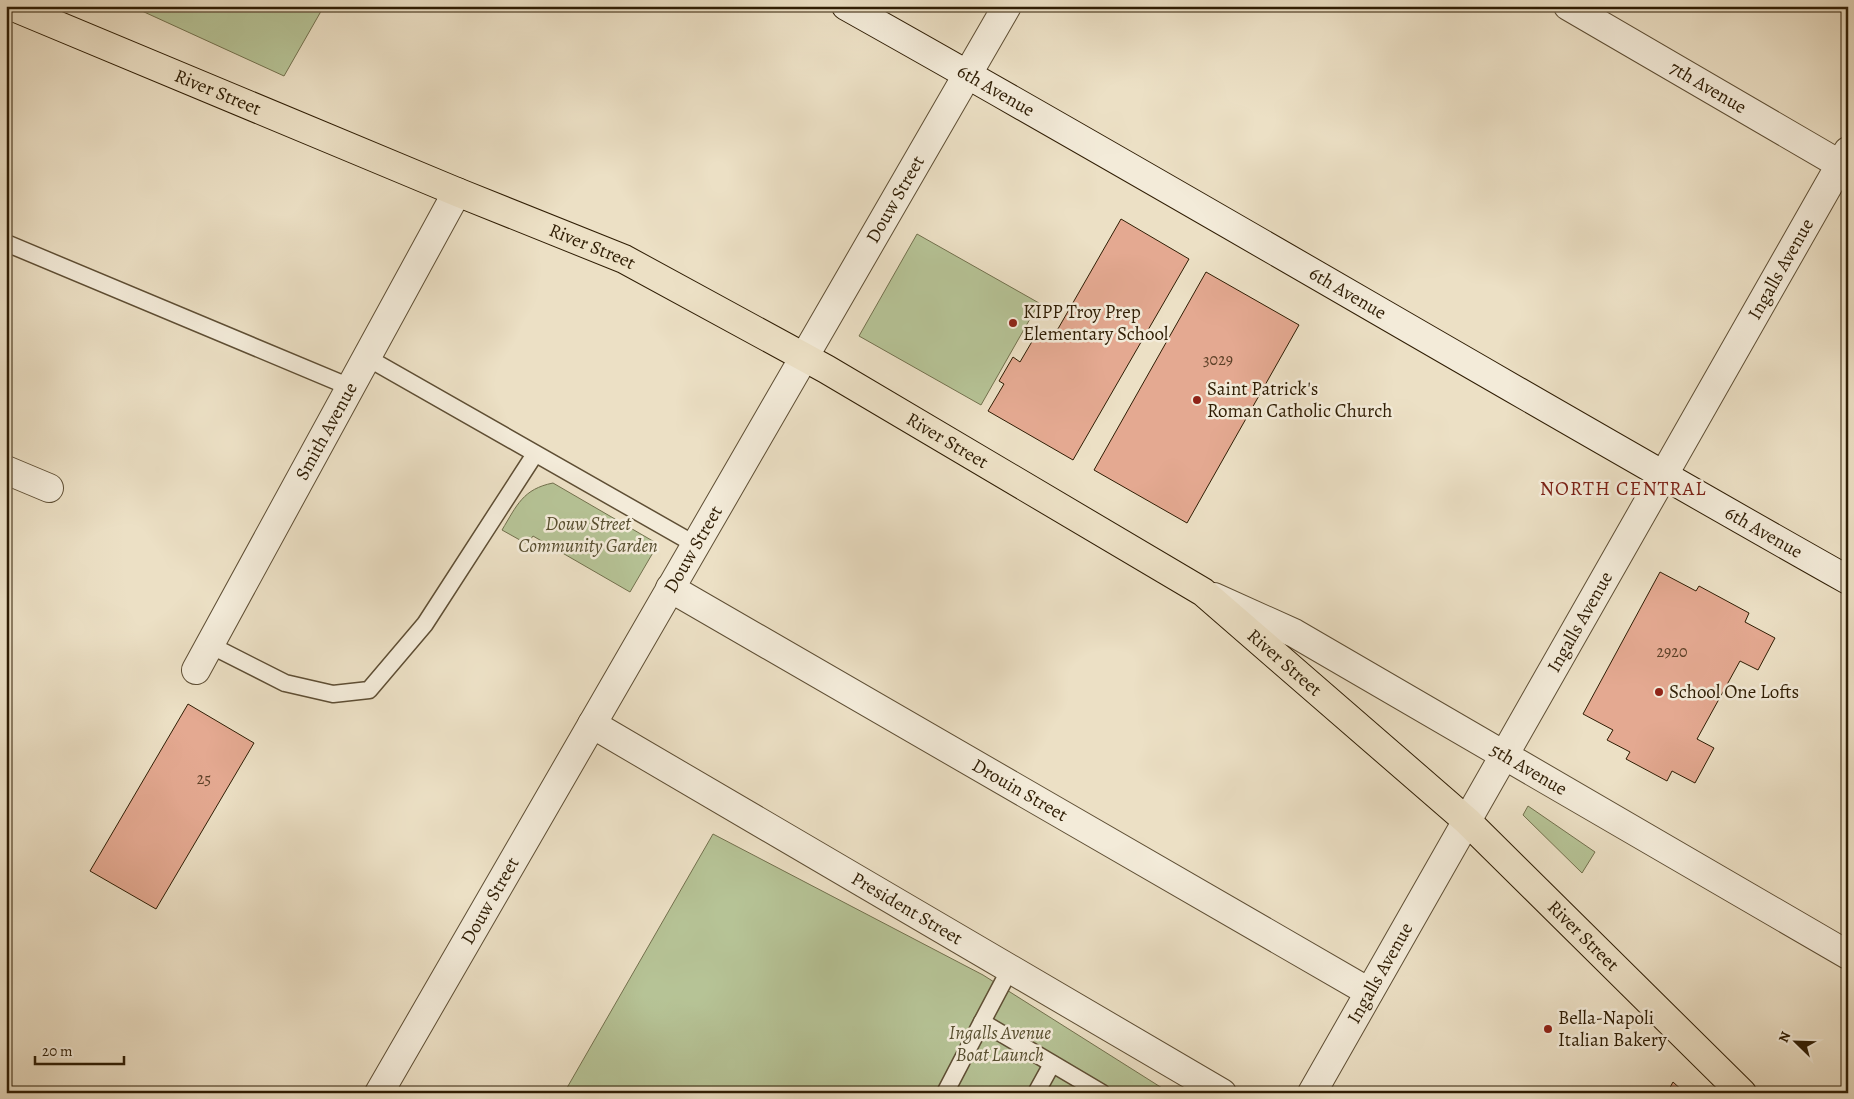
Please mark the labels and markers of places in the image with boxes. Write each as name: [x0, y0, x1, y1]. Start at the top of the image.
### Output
place label: KIPP Troy Prep Elementary School: [1023, 299, 1169, 347]
marker: KIPP Troy Prep Elementary School: [1007, 317, 1019, 329]
place label: Saint Patrick's Roman Catholic Church: [1207, 376, 1392, 424]
marker: Saint Patrick's Roman Catholic Church: [1191, 394, 1203, 406]
place label: School One Lofts: [1669, 679, 1799, 705]
marker: School One Lofts: [1653, 686, 1665, 698]
place label: Bella-Napoli Italian Bakery: [1558, 1005, 1667, 1053]
marker: Bella-Napoli Italian Bakery: [1542, 1023, 1554, 1035]

